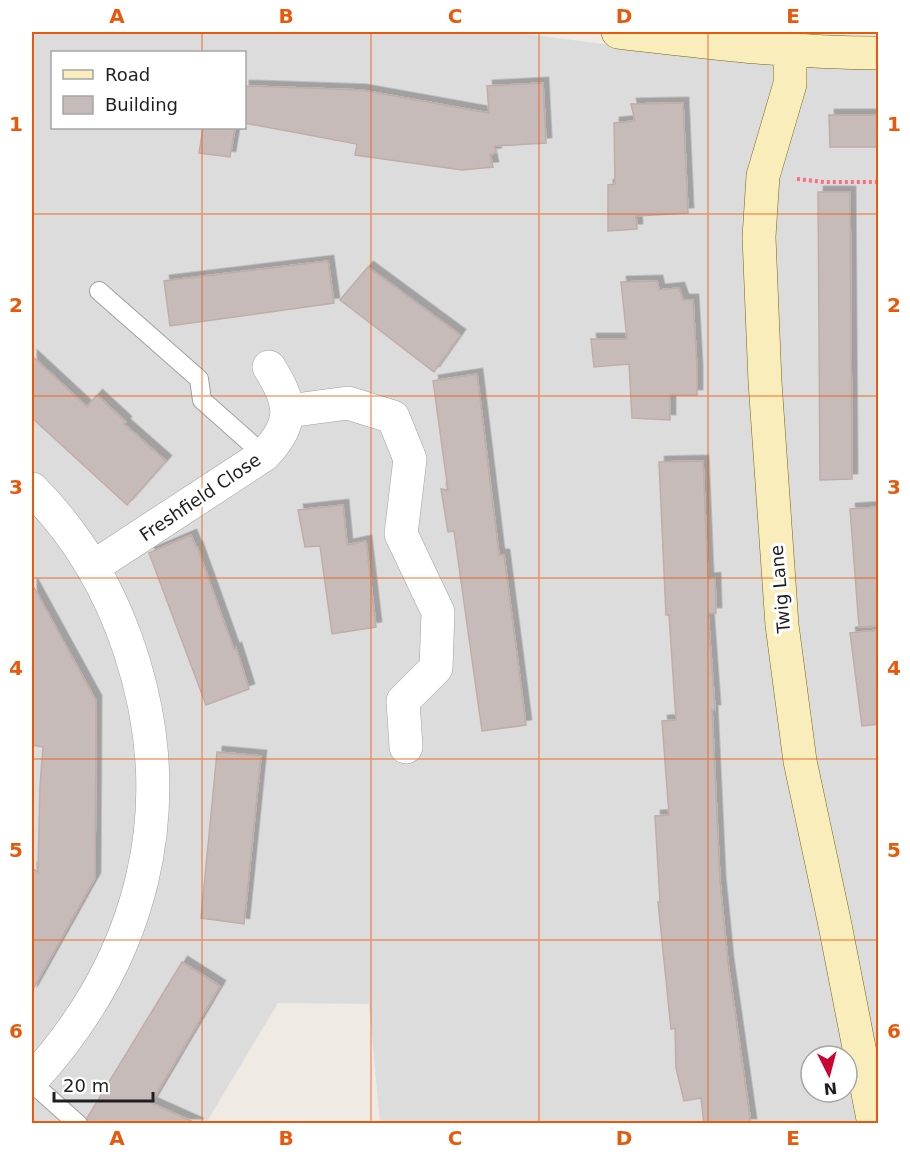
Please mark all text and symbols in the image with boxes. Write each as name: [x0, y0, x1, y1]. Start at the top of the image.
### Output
text: A: [109, 4, 125, 28]
text: B: [278, 4, 294, 28]
text: C: [448, 4, 462, 28]
text: D: [616, 4, 632, 28]
text: E: [786, 4, 800, 28]
legend: [51, 51, 246, 129]
text: Road: [105, 64, 150, 85]
text: Building: [105, 94, 178, 115]
text: 1: [9, 112, 23, 136]
text: 1: [887, 112, 901, 136]
text: 2: [9, 293, 23, 317]
text: 2: [887, 293, 901, 317]
street label: Freshfield Close: [135, 449, 265, 545]
text: 3: [9, 475, 23, 499]
text: 3: [887, 475, 901, 499]
street label: Twig Lane: [766, 544, 794, 635]
text: 4: [9, 656, 23, 680]
text: 4: [887, 656, 901, 680]
text: 5: [9, 838, 23, 862]
text: 5: [887, 838, 901, 862]
text: 6: [9, 1019, 23, 1043]
text: 6: [887, 1019, 901, 1043]
north arrow: [799, 1044, 859, 1104]
scale bar: [54, 1065, 153, 1103]
text: 20 m: [63, 1075, 109, 1096]
text: N: [823, 1078, 838, 1099]
text: A: [109, 1126, 125, 1150]
text: B: [278, 1126, 294, 1150]
text: C: [448, 1126, 462, 1150]
text: D: [616, 1126, 632, 1150]
text: E: [786, 1126, 800, 1150]

